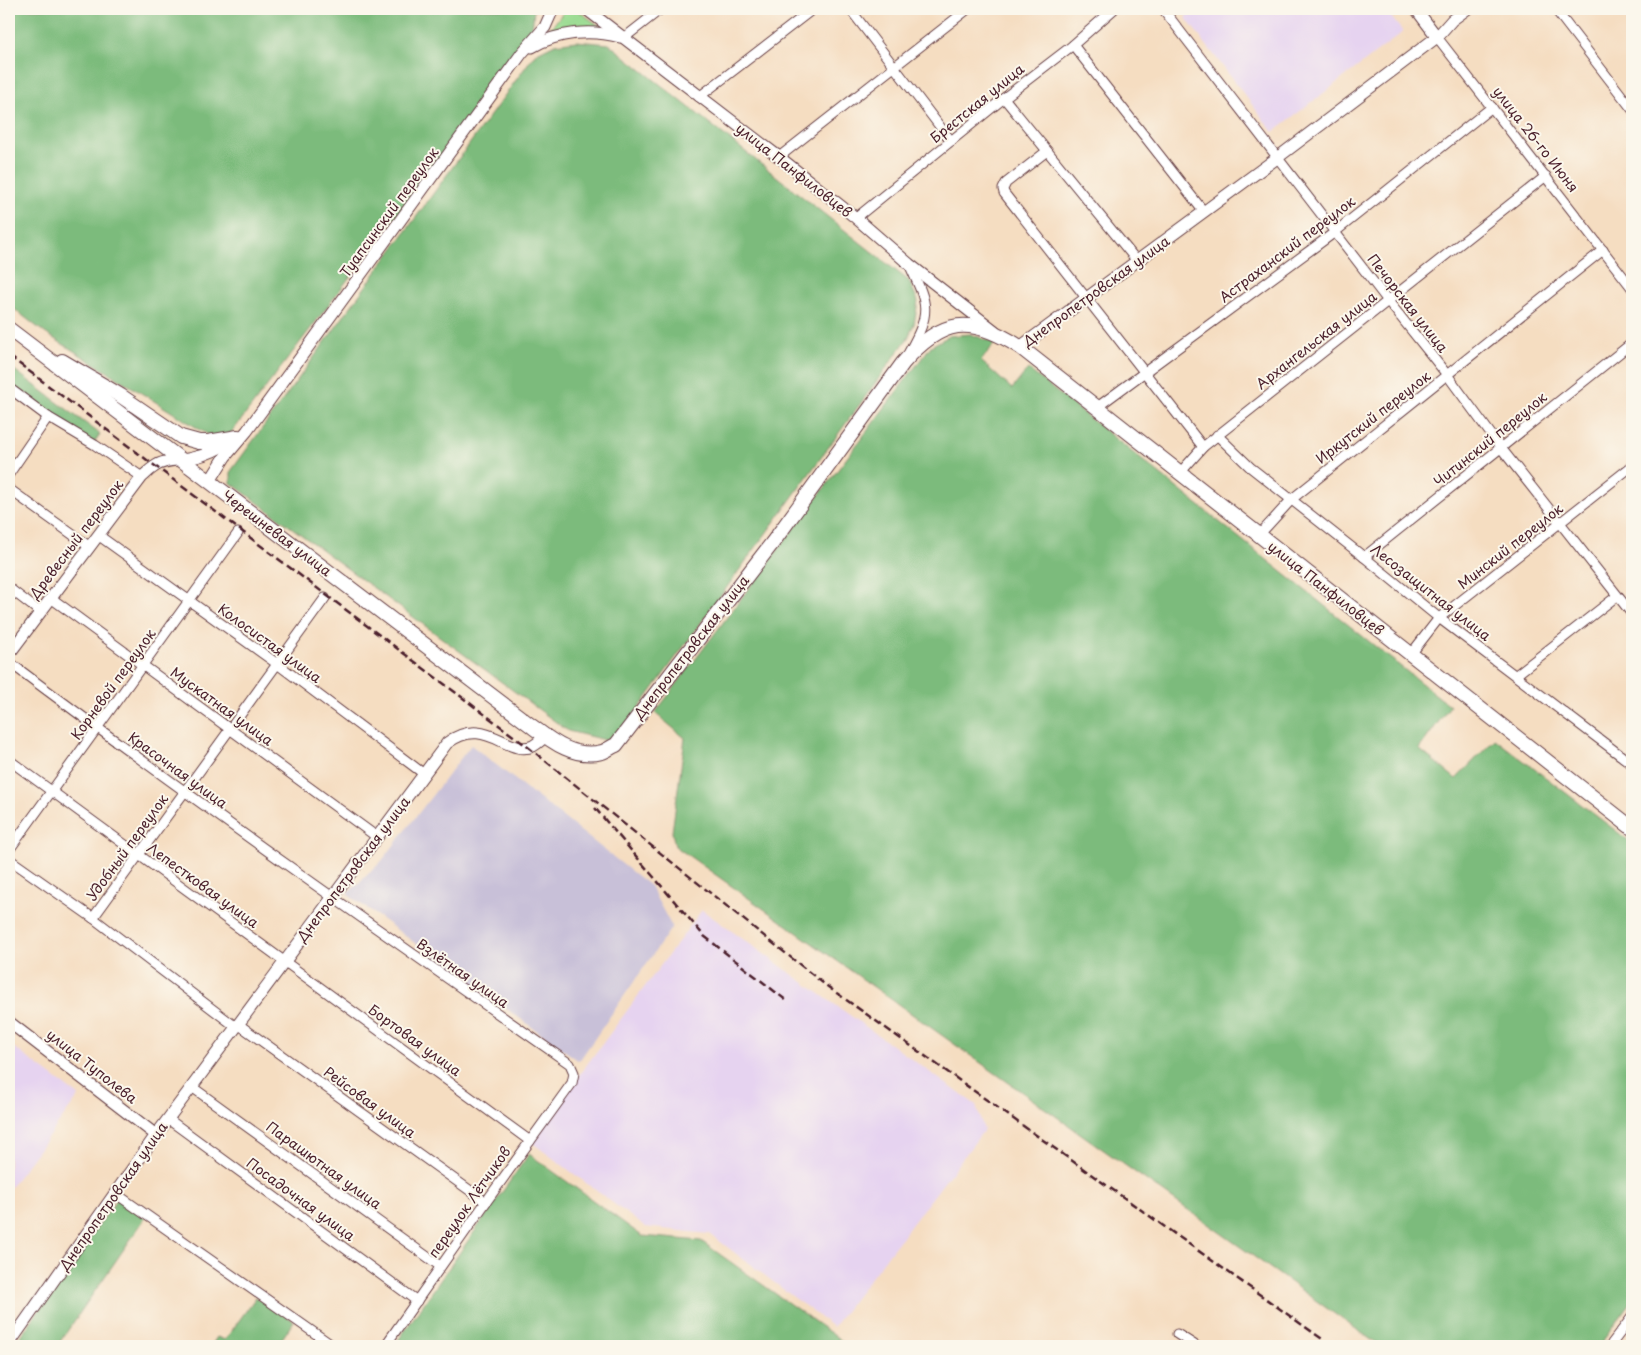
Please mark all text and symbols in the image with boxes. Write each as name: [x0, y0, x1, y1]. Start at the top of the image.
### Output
street label: Брестская улица: [925, 58, 1029, 148]
street label: улица 26-го Июня: [1488, 82, 1584, 196]
street label: улица Панфиловцев: [731, 118, 857, 222]
street label: Туапсинский переулок: [335, 142, 444, 281]
street label: Астраханский переулок: [1215, 190, 1360, 307]
street label: Днепропетровская улица: [1017, 230, 1174, 352]
street label: Печорская улица: [1363, 249, 1453, 357]
street label: Архангельская улица: [1251, 286, 1381, 394]
street label: Иркутский переулок: [1311, 365, 1435, 469]
street label: Читинский переулок: [1429, 386, 1552, 491]
street label: Древесный переулок: [23, 474, 128, 604]
street label: Черешневая улица: [218, 485, 336, 581]
street label: Минский переулок: [1453, 498, 1568, 594]
street label: улица Панфиловцев: [1263, 536, 1389, 640]
street label: Лесозащитная улица: [1366, 538, 1496, 646]
street label: Днепропетровская улица: [628, 571, 754, 724]
street label: Колосистая улица: [214, 598, 326, 688]
street label: Корневой переулок: [66, 624, 161, 744]
street label: Мускатная улица: [166, 662, 278, 751]
street label: Красочная улица: [124, 727, 232, 813]
street label: Удобный переулок: [81, 789, 173, 905]
street label: Днепропетровская улица: [291, 792, 415, 947]
street label: Лепестковая улица: [143, 837, 263, 933]
street label: Взлётная улица: [413, 933, 514, 1013]
street label: Бортовая улица: [364, 999, 466, 1081]
street label: улица Туполева: [42, 1024, 142, 1108]
street label: Рейсовая улица: [320, 1061, 421, 1143]
street label: Парашютная улица: [262, 1116, 386, 1214]
street label: Днепропетровская улица: [53, 1117, 173, 1275]
street label: переулок Лётчиков: [423, 1142, 515, 1262]
street label: Посадочная улица: [242, 1152, 360, 1246]

